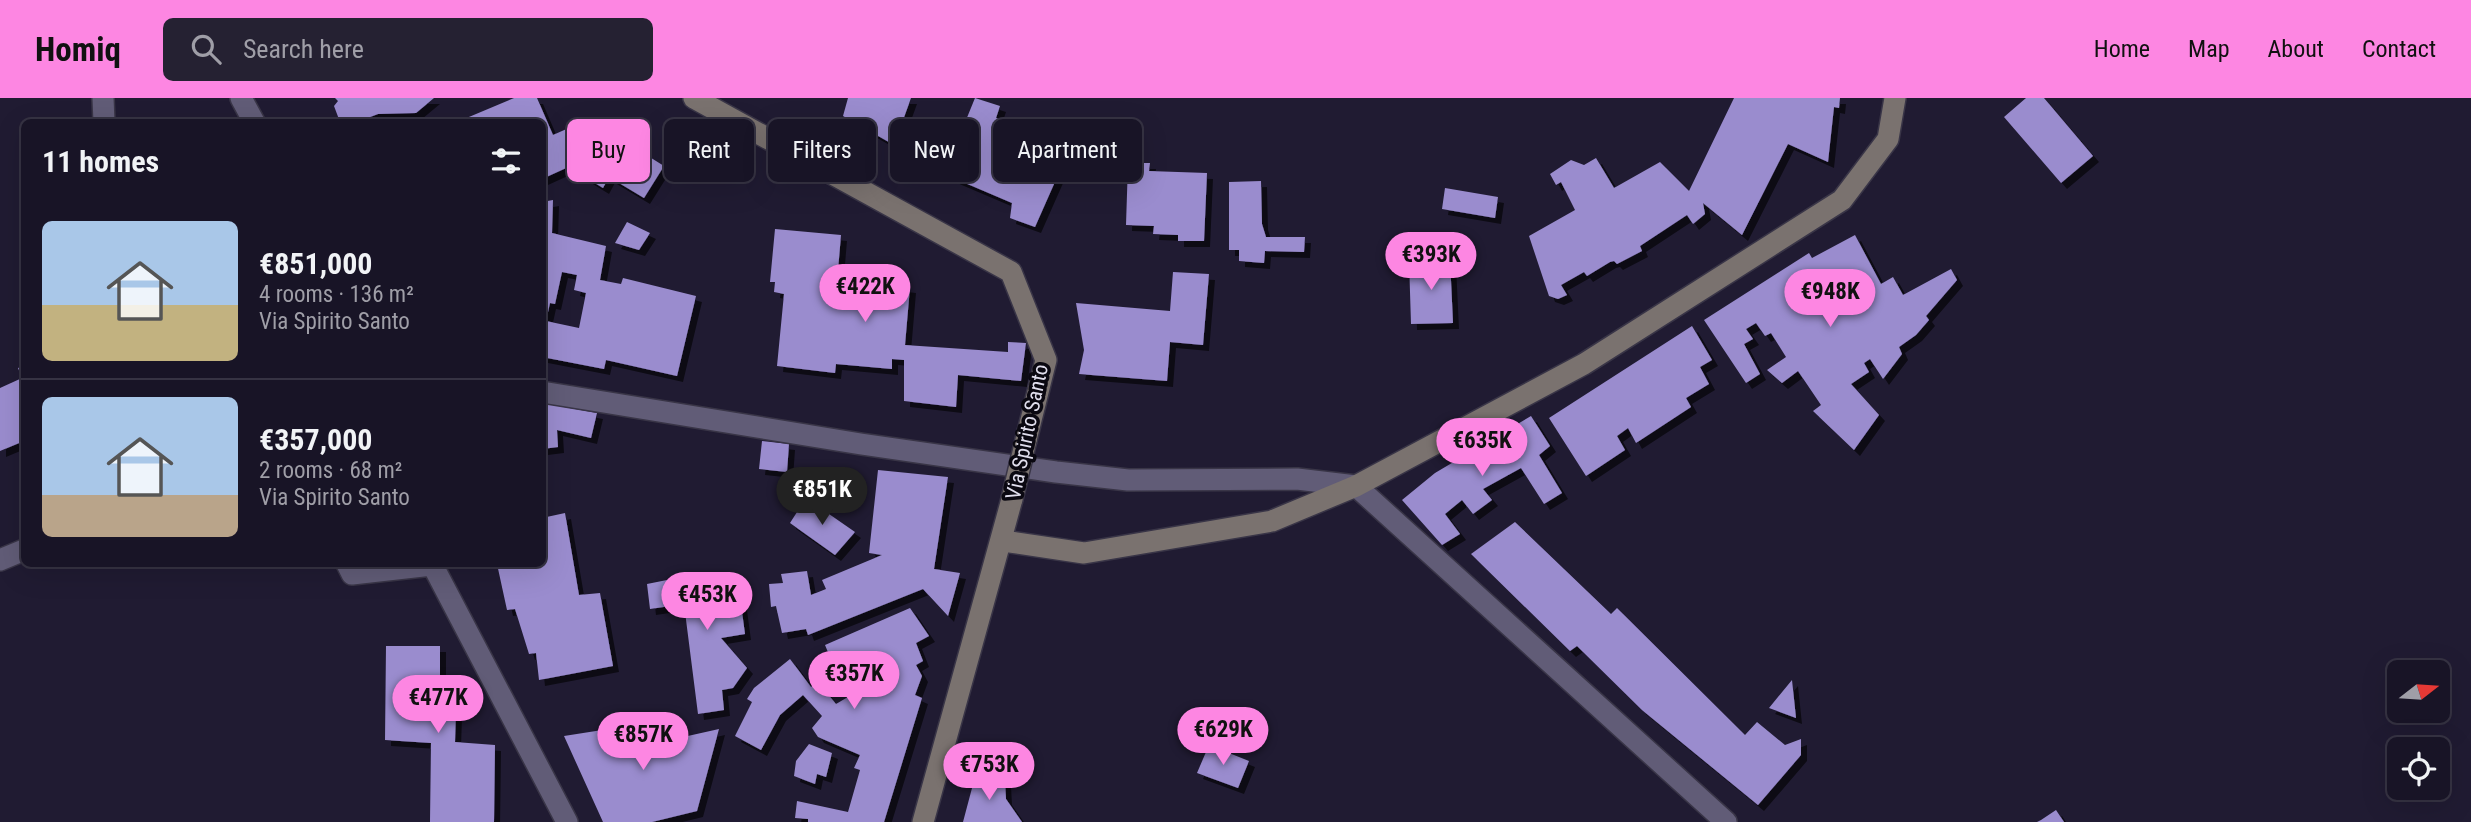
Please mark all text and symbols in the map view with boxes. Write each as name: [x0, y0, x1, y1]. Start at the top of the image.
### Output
search box: [163, 18, 653, 81]
text: Homiq: [35, 30, 121, 69]
icon: search: [187, 30, 225, 68]
text: Search here: [243, 34, 364, 64]
text: Home: [2094, 35, 2150, 63]
text: Map: [2188, 35, 2230, 63]
text: About: [2268, 35, 2324, 63]
text: Contact: [2362, 35, 2436, 63]
chip: Buy: [567, 119, 650, 182]
chip: Rent: [664, 119, 754, 182]
chip: Filters: [768, 119, 876, 182]
chip: New: [890, 119, 979, 182]
chip: Apartment: [993, 119, 1142, 182]
icon: filters: [487, 142, 525, 180]
text: 11 homes: [42, 144, 159, 179]
pin: €393K: [1382, 232, 1480, 292]
text: €393K: [1401, 241, 1461, 268]
text: €851,000: [259, 246, 372, 281]
icon: home: [98, 249, 182, 333]
pin: €422K: [816, 264, 914, 324]
pin: €948K: [1781, 270, 1879, 329]
text: €422K: [835, 273, 895, 300]
text: €948K: [1800, 278, 1860, 305]
text: 4 rooms · 136 m²: [259, 281, 414, 308]
text: Via Spirito Santo: [259, 308, 410, 335]
street label: Via Spirito Santo: [1001, 362, 1053, 502]
pin: €635K: [1433, 418, 1531, 478]
text: €357,000: [259, 422, 372, 457]
icon: home: [98, 425, 182, 509]
text: €635K: [1452, 427, 1512, 454]
text: 2 rooms · 68 m²: [259, 457, 402, 484]
pin: €851K: [773, 468, 871, 527]
text: €851K: [792, 476, 852, 503]
text: Via Spirito Santo: [259, 484, 410, 511]
pin: €453K: [658, 573, 756, 632]
text: €453K: [677, 581, 737, 608]
pin: €357K: [805, 652, 903, 711]
text: €357K: [824, 660, 884, 687]
north arrow: [2387, 660, 2450, 723]
map controls: [2387, 660, 2450, 800]
pin: €477K: [389, 676, 487, 735]
text: €477K: [408, 684, 468, 711]
pin: €629K: [1174, 708, 1272, 767]
pin: €857K: [594, 712, 692, 772]
text: €629K: [1193, 716, 1253, 743]
text: €857K: [613, 721, 673, 748]
button: locate: [2387, 737, 2450, 800]
pin: €753K: [940, 742, 1038, 802]
text: €753K: [959, 751, 1019, 778]

